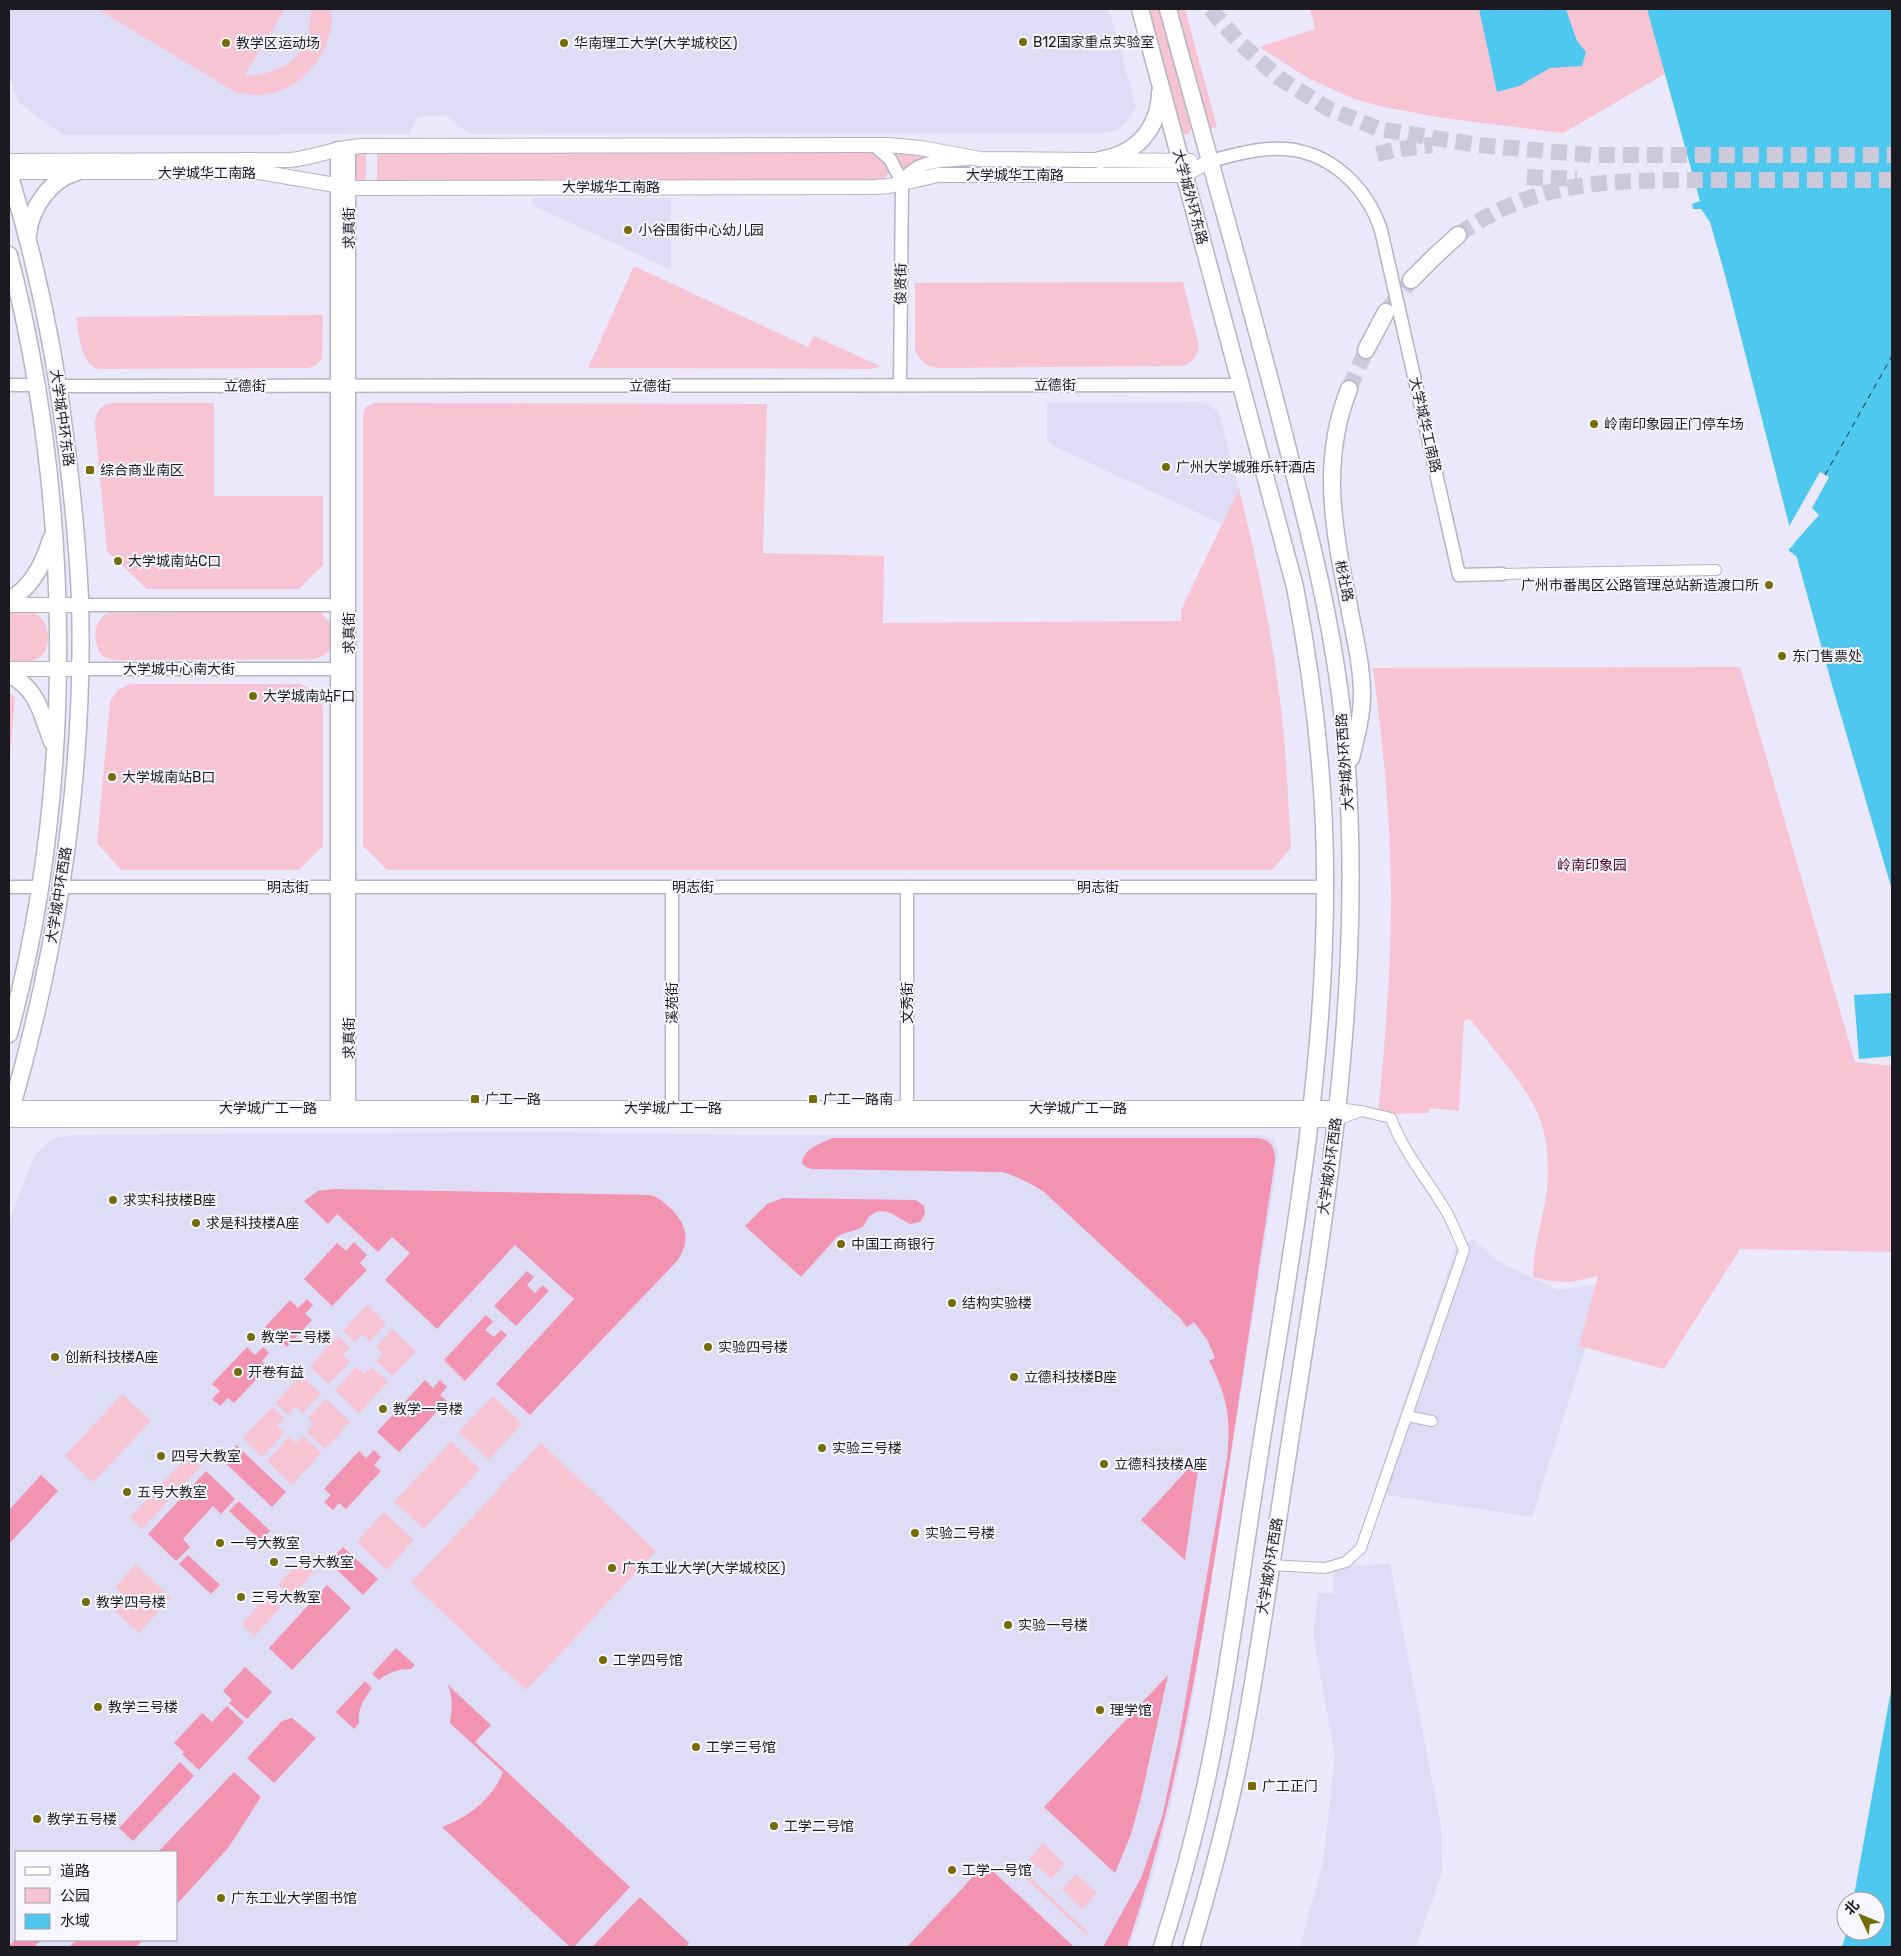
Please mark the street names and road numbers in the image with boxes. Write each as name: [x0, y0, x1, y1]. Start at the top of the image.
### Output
street label: 大学城外环东路: [1169, 147, 1211, 247]
street label: 大学城华工南路: [158, 165, 256, 182]
street label: 大学城华工南路: [966, 167, 1064, 184]
street label: 大学城华工南路: [562, 179, 660, 196]
street label: 求真街: [341, 207, 358, 249]
street label: 俊贤街: [892, 263, 910, 305]
street label: 大学城中环东路: [47, 368, 77, 468]
street label: 大学城华工南路: [1406, 375, 1444, 475]
street label: 立德街: [1034, 377, 1076, 394]
street label: 立德街: [224, 378, 266, 395]
street label: 立德街: [629, 378, 671, 395]
street label: 彬社路: [1332, 559, 1356, 603]
street label: 求真街: [341, 612, 358, 654]
street label: 大学城中心南大街: [123, 661, 235, 678]
street label: 大学城外环西路: [1333, 713, 1357, 811]
street label: 大学城中环西路: [43, 845, 75, 945]
street label: 明志街: [267, 879, 309, 896]
street label: 明志街: [672, 879, 714, 896]
street label: 明志街: [1077, 879, 1119, 896]
street label: 溪苑街: [664, 982, 681, 1024]
street label: 文秀街: [899, 982, 916, 1024]
street label: 求真街: [341, 1017, 358, 1059]
street label: 大学城广工一路: [219, 1100, 317, 1117]
street label: 大学城广工一路: [624, 1100, 722, 1117]
street label: 大学城广工一路: [1029, 1100, 1127, 1117]
street label: 大学城外环西路: [1315, 1116, 1345, 1216]
street label: 大学城外环西路: [1254, 1516, 1286, 1616]

